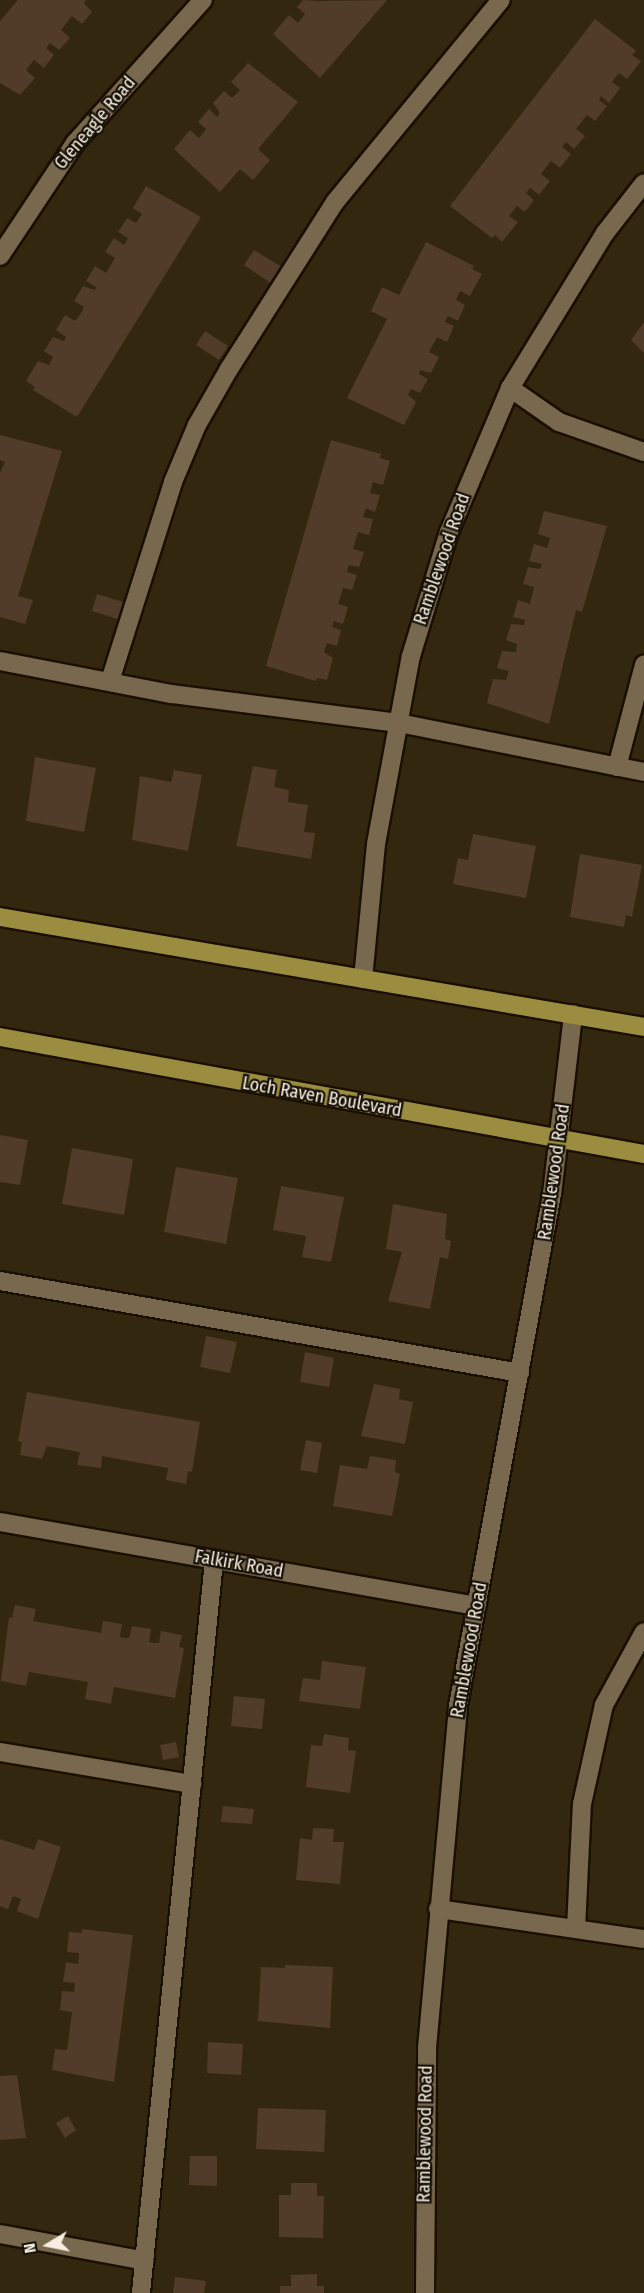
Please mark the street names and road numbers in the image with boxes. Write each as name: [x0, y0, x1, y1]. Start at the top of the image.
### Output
street label: Gleneagle Road: [50, 72, 140, 174]
street label: Ramblewood Road: [409, 491, 475, 627]
street label: Loch Raven Boulevard: [241, 1072, 403, 1122]
street label: Ramblewood Road: [534, 1102, 574, 1242]
street label: Falkirk Road: [193, 1546, 285, 1582]
street label: Ramblewood Road: [446, 1580, 492, 1720]
street label: Ramblewood Road: [413, 2065, 437, 2203]

